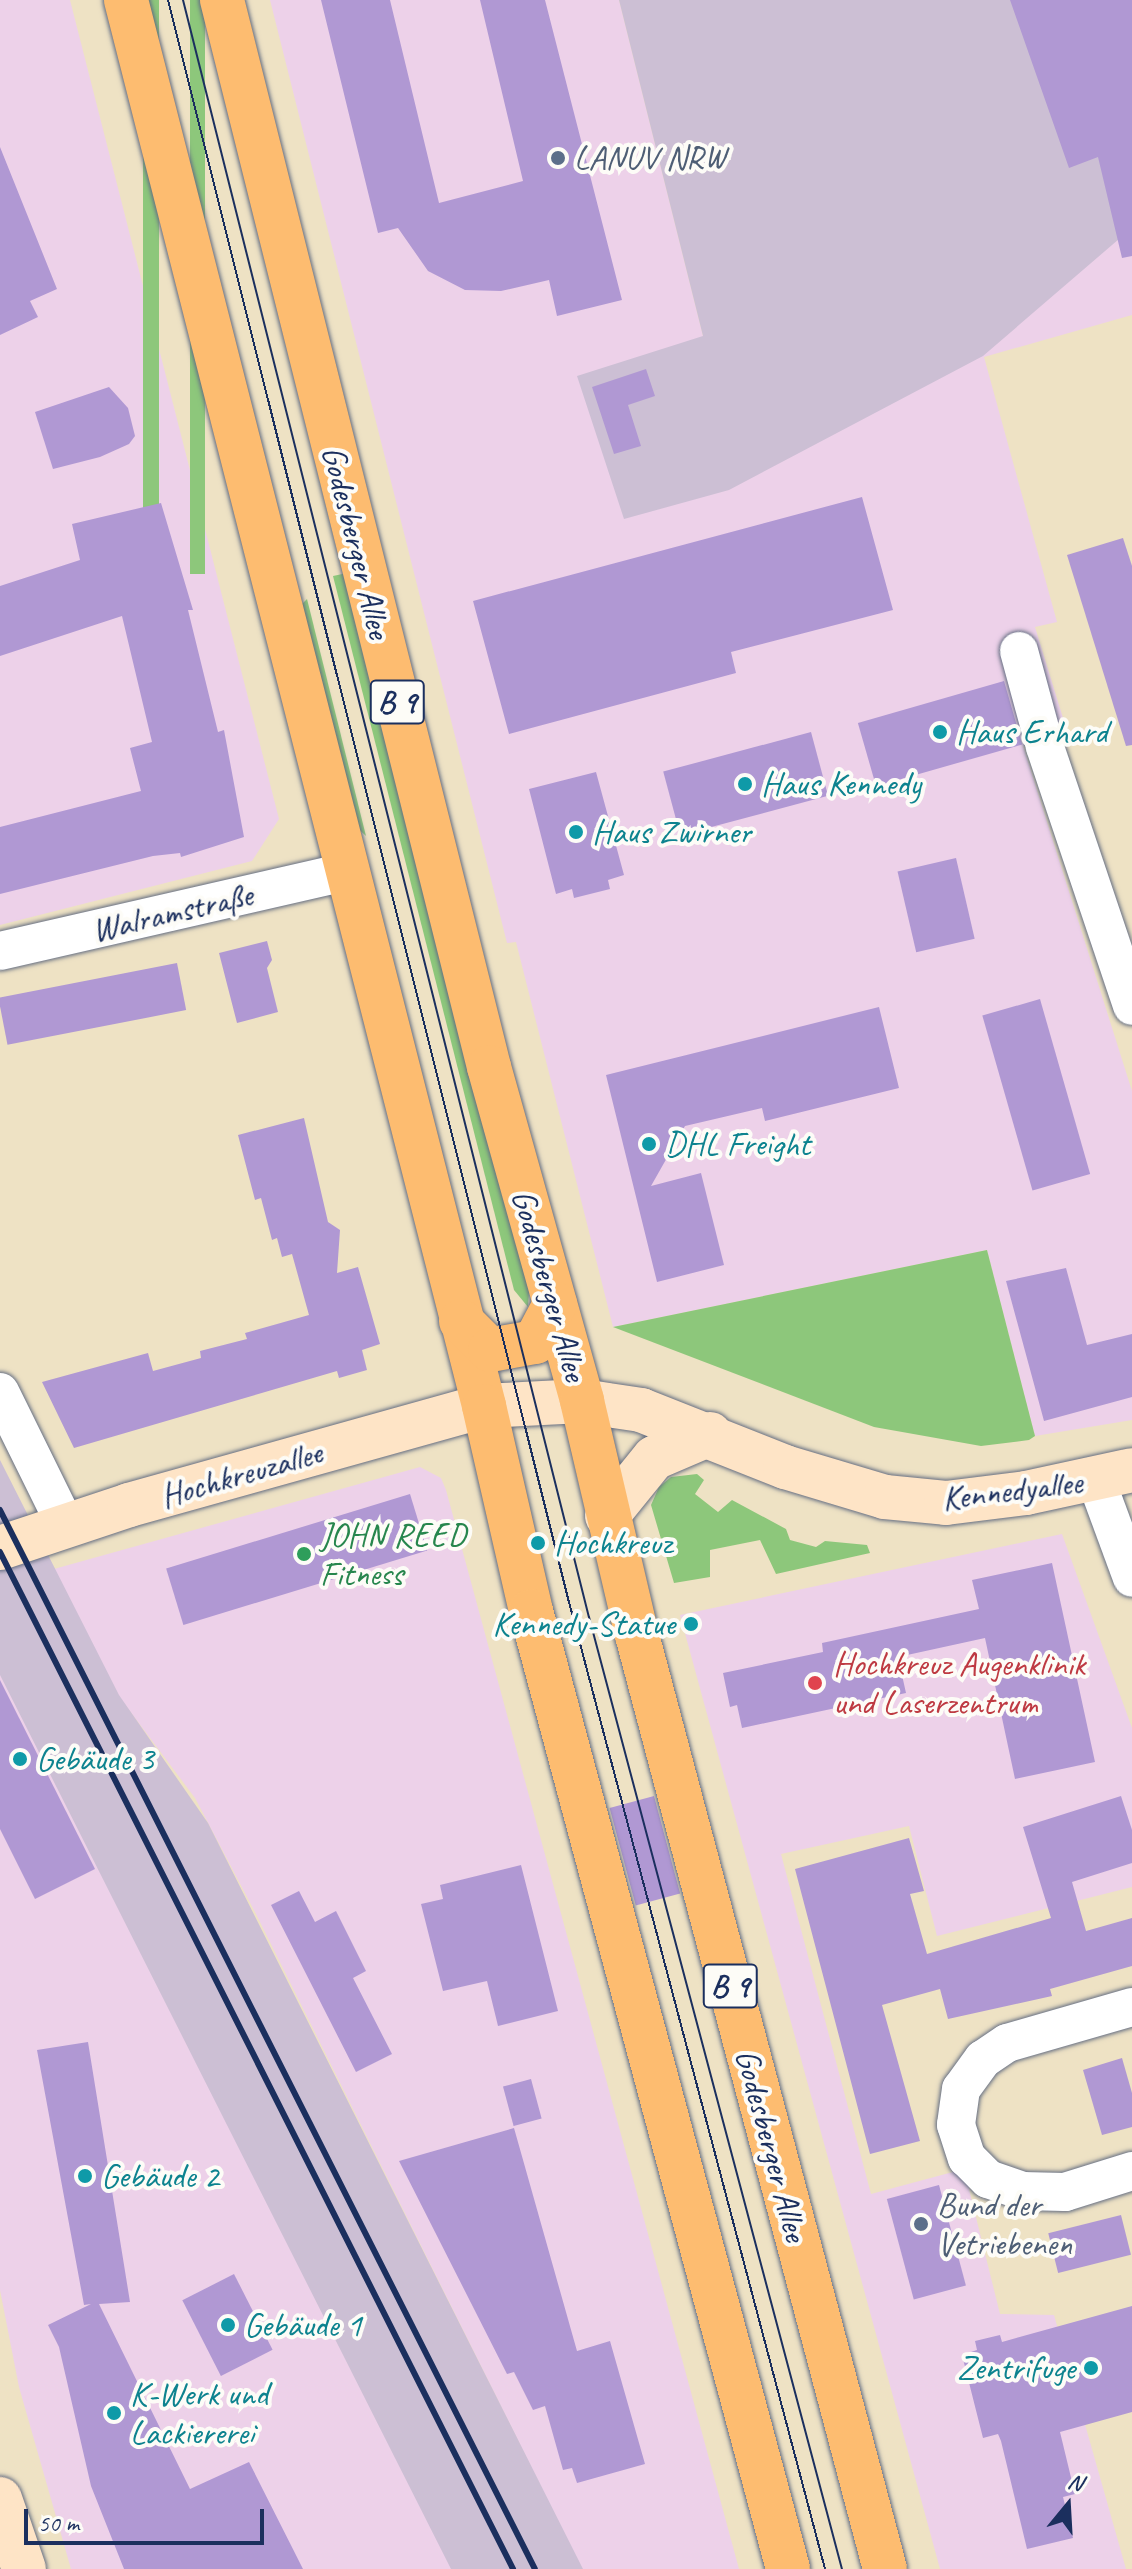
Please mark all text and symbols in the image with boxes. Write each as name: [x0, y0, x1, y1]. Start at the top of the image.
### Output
place label: LANUV NRW: [574, 138, 726, 178]
marker: LANUV NRW: [549, 149, 567, 167]
street label: Godesberger Allee: [313, 442, 401, 642]
road number: B 9: [369, 674, 425, 730]
place label: Haus Erhard: [956, 712, 1109, 752]
marker: Haus Erhard: [931, 723, 949, 741]
place label: Haus Kennedy: [761, 764, 921, 804]
marker: Haus Kennedy: [736, 775, 754, 793]
place label: Haus Zwirner: [592, 812, 750, 852]
marker: Haus Zwirner: [567, 823, 585, 841]
street label: Walramstraße: [88, 874, 256, 950]
place label: DHL Freight: [665, 1124, 810, 1164]
marker: DHL Freight: [640, 1135, 658, 1153]
street label: Godesberger Allee: [503, 1185, 597, 1385]
street label: Hochkreuzallee: [156, 1431, 326, 1517]
street label: Kennedyallee: [940, 1461, 1084, 1519]
place label: JOHN REED Fitness: [320, 1514, 467, 1594]
place label: Hochkreuz: [554, 1523, 672, 1563]
marker: Hochkreuz: [529, 1534, 547, 1552]
marker: JOHN REED Fitness: [295, 1545, 313, 1563]
place label: Kennedy-Statue: [492, 1604, 675, 1644]
marker: Kennedy-Statue: [682, 1615, 700, 1633]
place label: Hochkreuz Augenklinik und Laserzentrum: [833, 1643, 1085, 1722]
marker: Hochkreuz Augenklinik und Laserzentrum: [804, 1672, 826, 1694]
place label: Gebäude 3: [36, 1739, 154, 1779]
marker: Gebäude 3: [11, 1750, 29, 1768]
road number: B 9: [702, 1958, 758, 2014]
street label: Godesberger Allee: [727, 2045, 817, 2245]
place label: Gebäude 2: [101, 2156, 219, 2196]
marker: Gebäude 2: [76, 2167, 94, 2185]
place label: Bund der Vetriebenen: [937, 2184, 1072, 2264]
marker: Bund der Vetriebenen: [912, 2215, 930, 2233]
place label: Gebäude 1: [244, 2305, 362, 2345]
marker: Gebäude 1: [219, 2316, 237, 2334]
place label: Zentrifuge: [957, 2348, 1075, 2388]
marker: Zentrifuge: [1082, 2359, 1100, 2377]
place label: K-Werk und Lackiererei: [130, 2373, 268, 2452]
marker: K-Werk und Lackiererei: [105, 2404, 123, 2422]
north arrow: [1028, 2465, 1108, 2545]
text: N: [1065, 2467, 1086, 2498]
scale bar: [28, 2493, 268, 2543]
text: 50 m: [38, 2508, 79, 2538]

